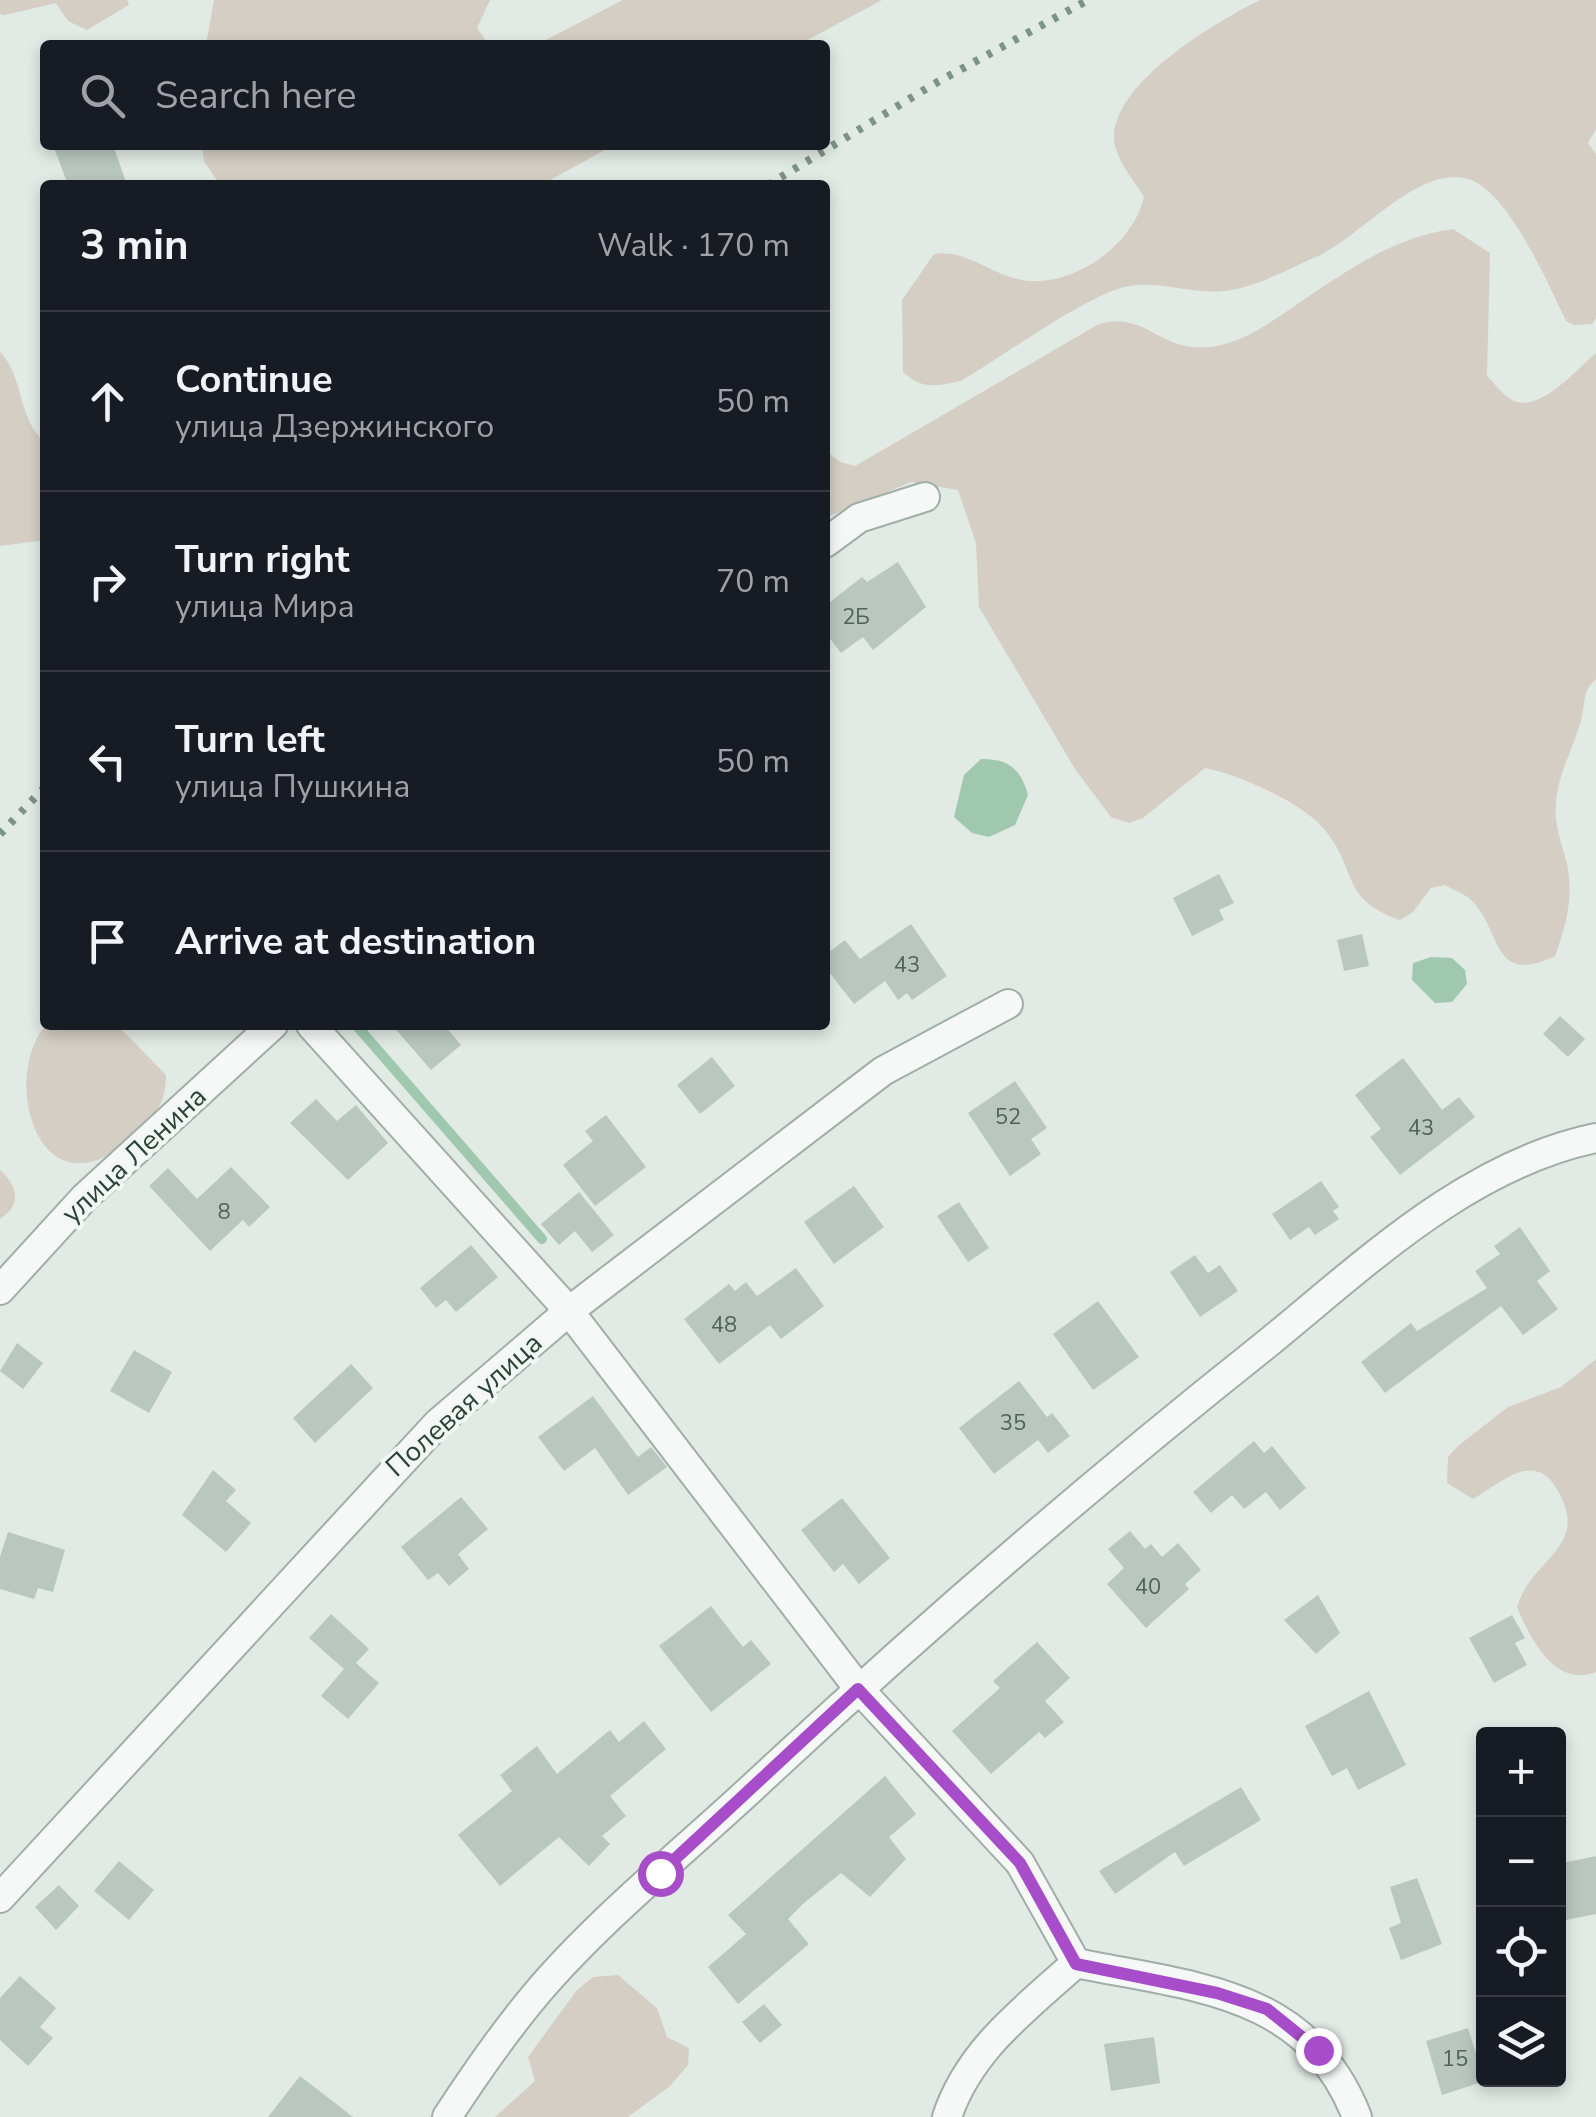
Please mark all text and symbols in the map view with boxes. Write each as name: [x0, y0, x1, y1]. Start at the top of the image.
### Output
search box: [40, 40, 830, 150]
icon: search: [75, 68, 130, 123]
text: Search here: [155, 70, 356, 121]
text: 3 min: [80, 217, 189, 274]
text: Walk · 170 m: [597, 224, 790, 267]
text: Continue: [175, 354, 333, 405]
icon: ahead: [80, 374, 135, 429]
text: 50 m: [716, 380, 790, 423]
text: улица Дзержинского: [175, 405, 494, 448]
text: Turn right: [175, 534, 350, 585]
icon: right: [80, 554, 135, 609]
text: 70 m: [716, 560, 790, 603]
text: улица Мира: [175, 585, 355, 628]
house number: 2Б: [842, 602, 870, 632]
text: Turn left: [175, 714, 325, 765]
icon: left: [80, 734, 135, 789]
text: 50 m: [716, 740, 790, 783]
text: улица Пушкина: [175, 765, 411, 808]
icon: arrive: [80, 914, 135, 969]
text: Arrive at destination: [175, 916, 536, 967]
house number: 43: [894, 950, 920, 980]
street label: улица Ленина: [53, 1078, 215, 1232]
house number: 52: [995, 1102, 1021, 1132]
house number: 43: [1408, 1113, 1434, 1143]
house number: 8: [217, 1197, 231, 1227]
house number: 48: [711, 1310, 737, 1340]
street label: Полевая улица: [377, 1324, 551, 1486]
house number: 35: [1000, 1408, 1026, 1438]
house number: 40: [1135, 1572, 1161, 1602]
map controls: [1476, 1727, 1566, 2087]
button: +: [1476, 1727, 1566, 1817]
button: −: [1476, 1817, 1566, 1907]
route start: [638, 1851, 684, 1897]
button: locate: [1476, 1907, 1566, 1997]
button: layers: [1476, 1997, 1566, 2087]
route end: [1296, 2028, 1342, 2074]
house number: 15: [1442, 2044, 1468, 2074]

